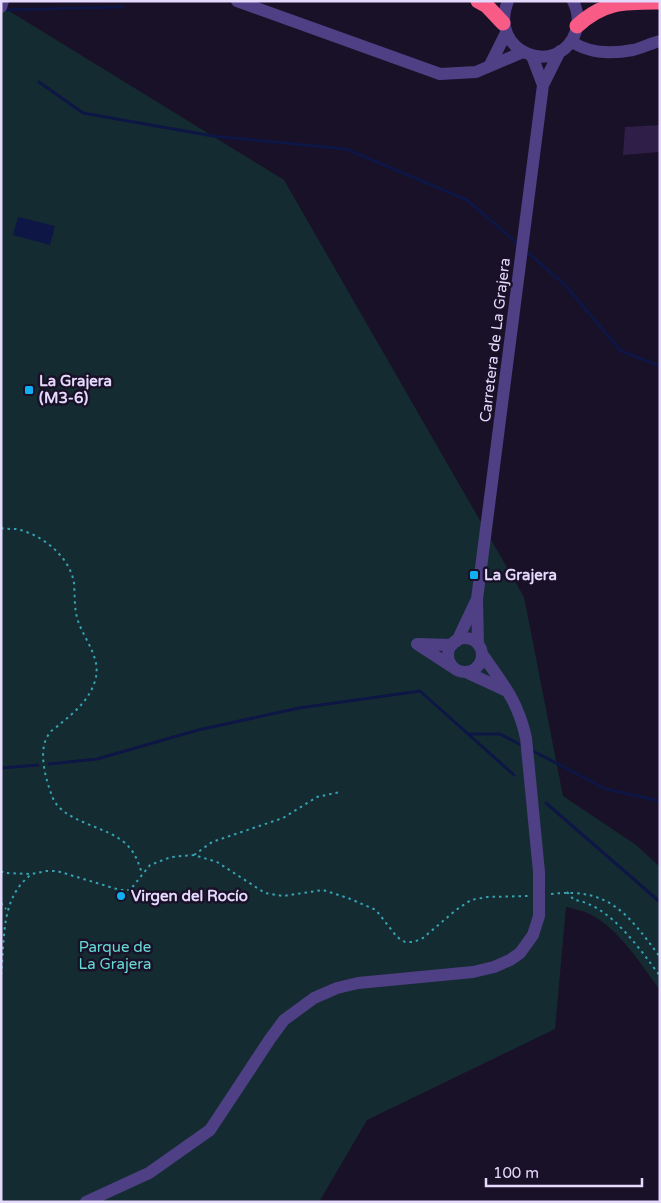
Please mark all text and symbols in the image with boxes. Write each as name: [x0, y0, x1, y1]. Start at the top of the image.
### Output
street label: Carretera de La Grajera: [476, 257, 514, 423]
place label: La Grajera (M3-6): [39, 372, 112, 407]
marker: La Grajera (M3-6): [23, 384, 35, 396]
place label: La Grajera: [484, 566, 557, 585]
marker: La Grajera: [468, 569, 480, 581]
place label: Virgen del Rocío: [131, 887, 248, 906]
marker: Virgen del Rocío: [115, 890, 127, 902]
park label: Parque de La Grajera: [79, 938, 151, 973]
scale bar: [486, 1156, 642, 1188]
text: 100 m: [493, 1164, 539, 1182]

